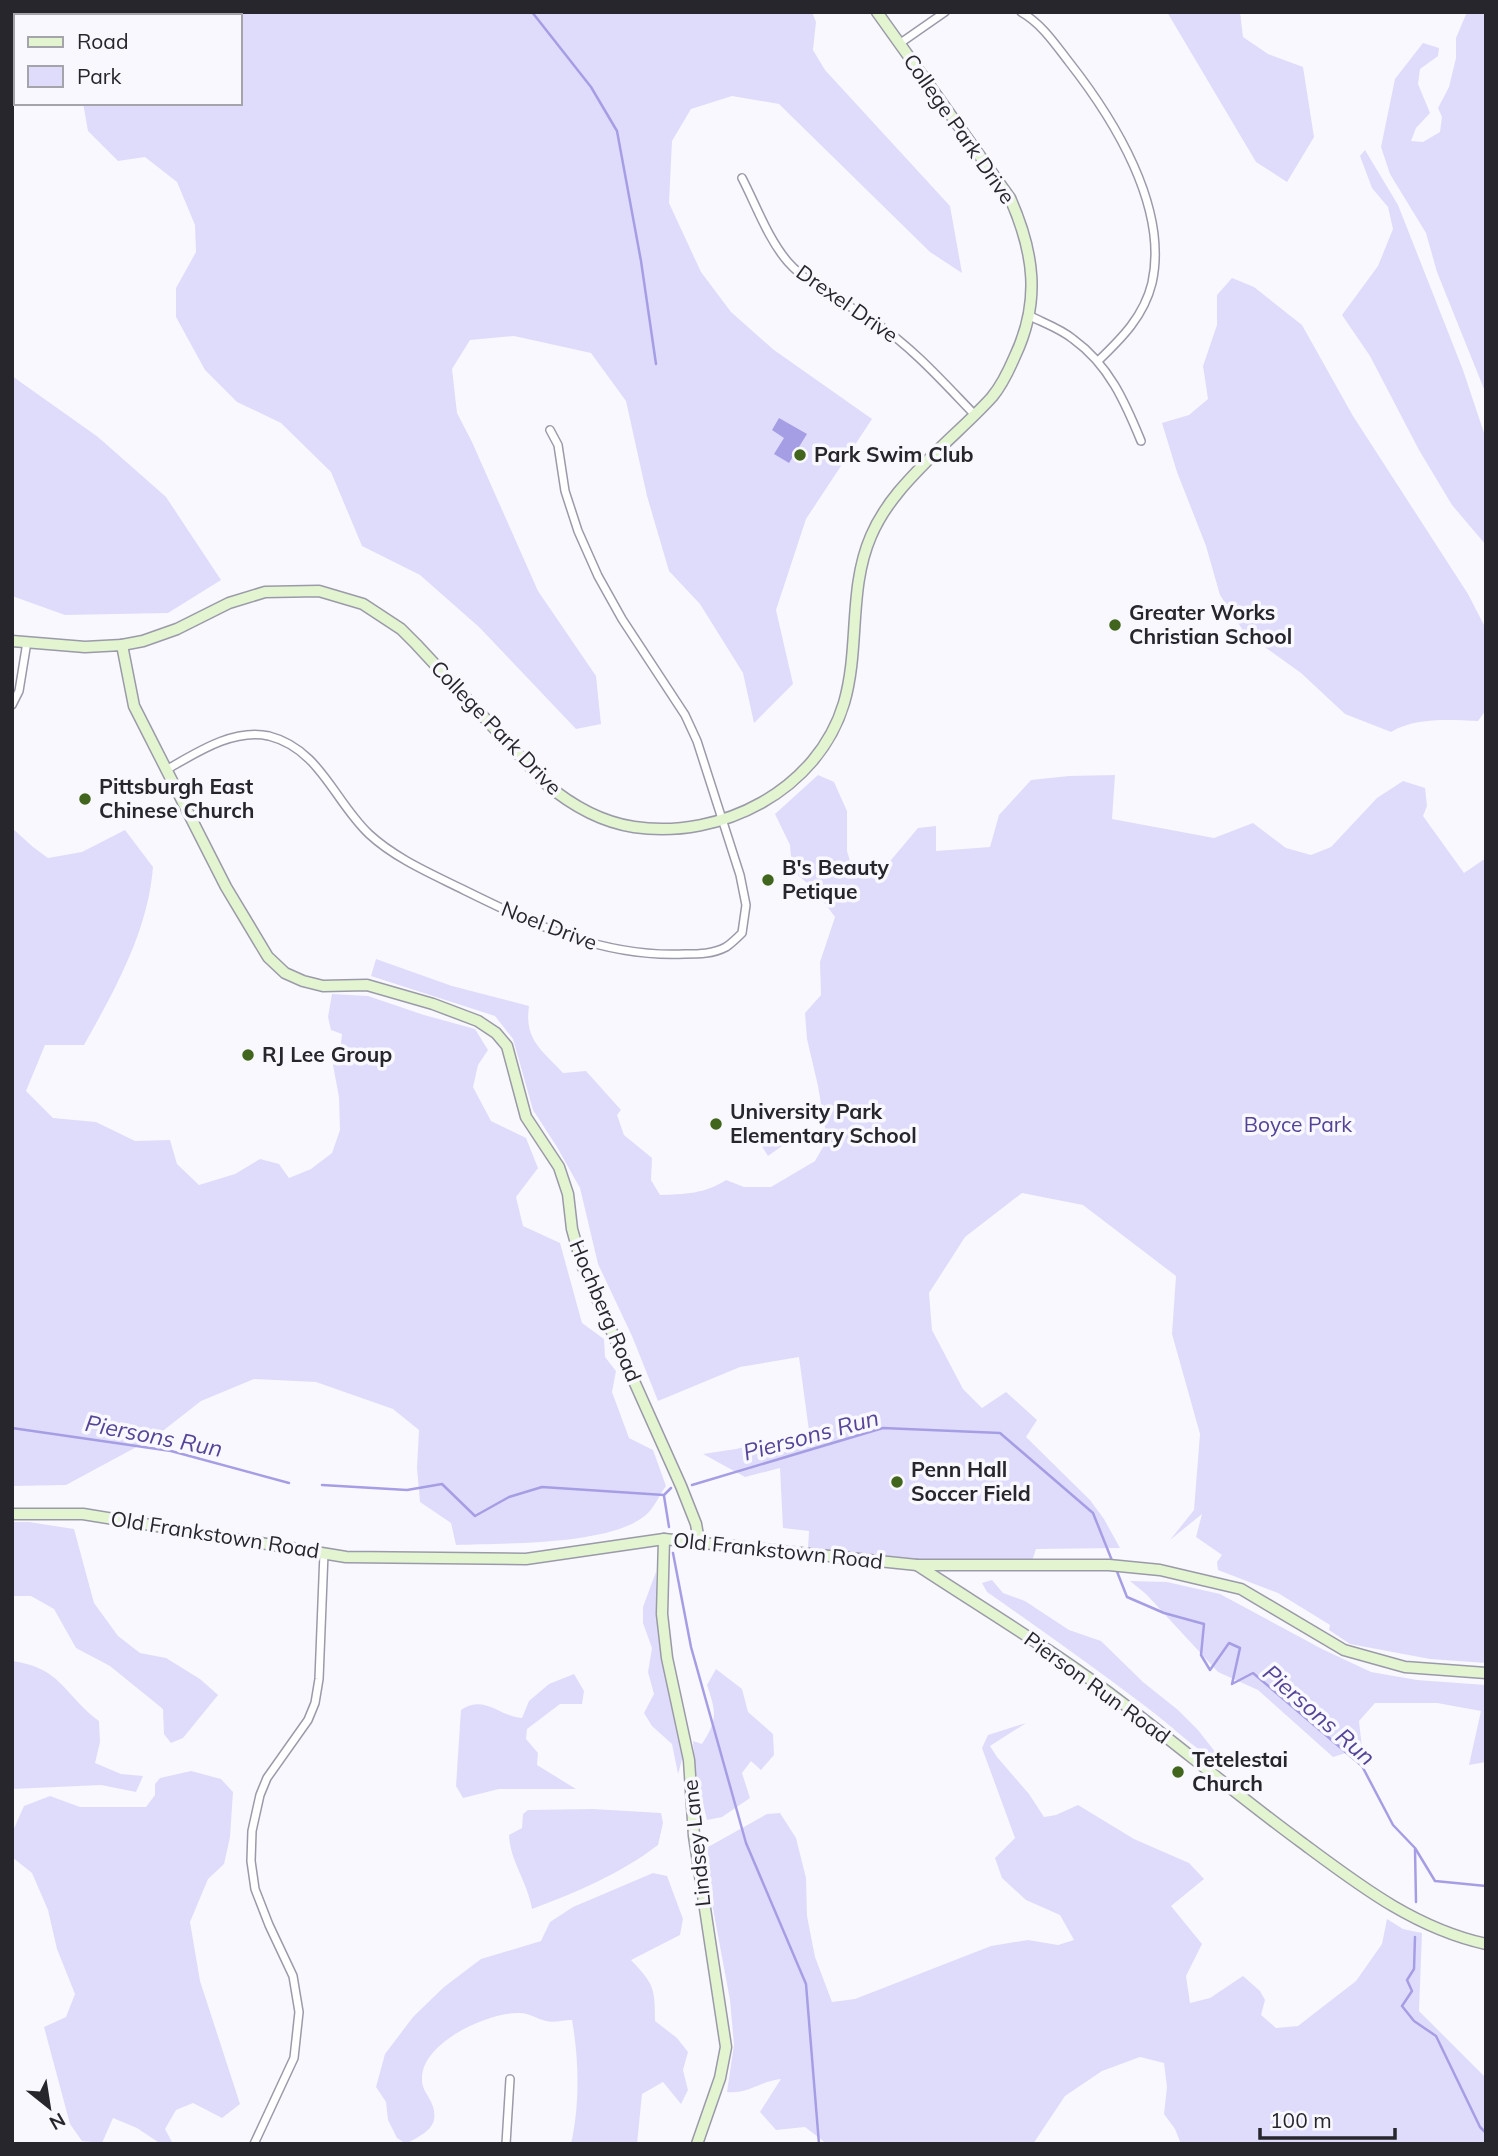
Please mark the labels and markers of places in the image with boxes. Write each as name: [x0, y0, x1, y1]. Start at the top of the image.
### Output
place label: Park Swim Club: [814, 441, 974, 467]
marker: Park Swim Club: [792, 447, 808, 463]
place label: Greater Works Christian School: [1129, 599, 1292, 649]
marker: Greater Works Christian School: [1107, 617, 1123, 633]
place label: Pittsburgh East Chinese Church: [99, 773, 254, 823]
marker: Pittsburgh East Chinese Church: [77, 791, 93, 807]
place label: B's Beauty Petique: [782, 854, 890, 904]
marker: B's Beauty Petique: [760, 872, 776, 888]
place label: RJ Lee Group: [262, 1041, 392, 1067]
marker: RJ Lee Group: [240, 1047, 256, 1063]
place label: University Park Elementary School: [730, 1098, 917, 1148]
marker: University Park Elementary School: [708, 1116, 724, 1132]
place label: Penn Hall Soccer Field: [911, 1456, 1031, 1506]
marker: Penn Hall Soccer Field: [889, 1474, 905, 1490]
place label: Tetelestai Church: [1192, 1746, 1288, 1796]
marker: Tetelestai Church: [1170, 1764, 1186, 1780]

